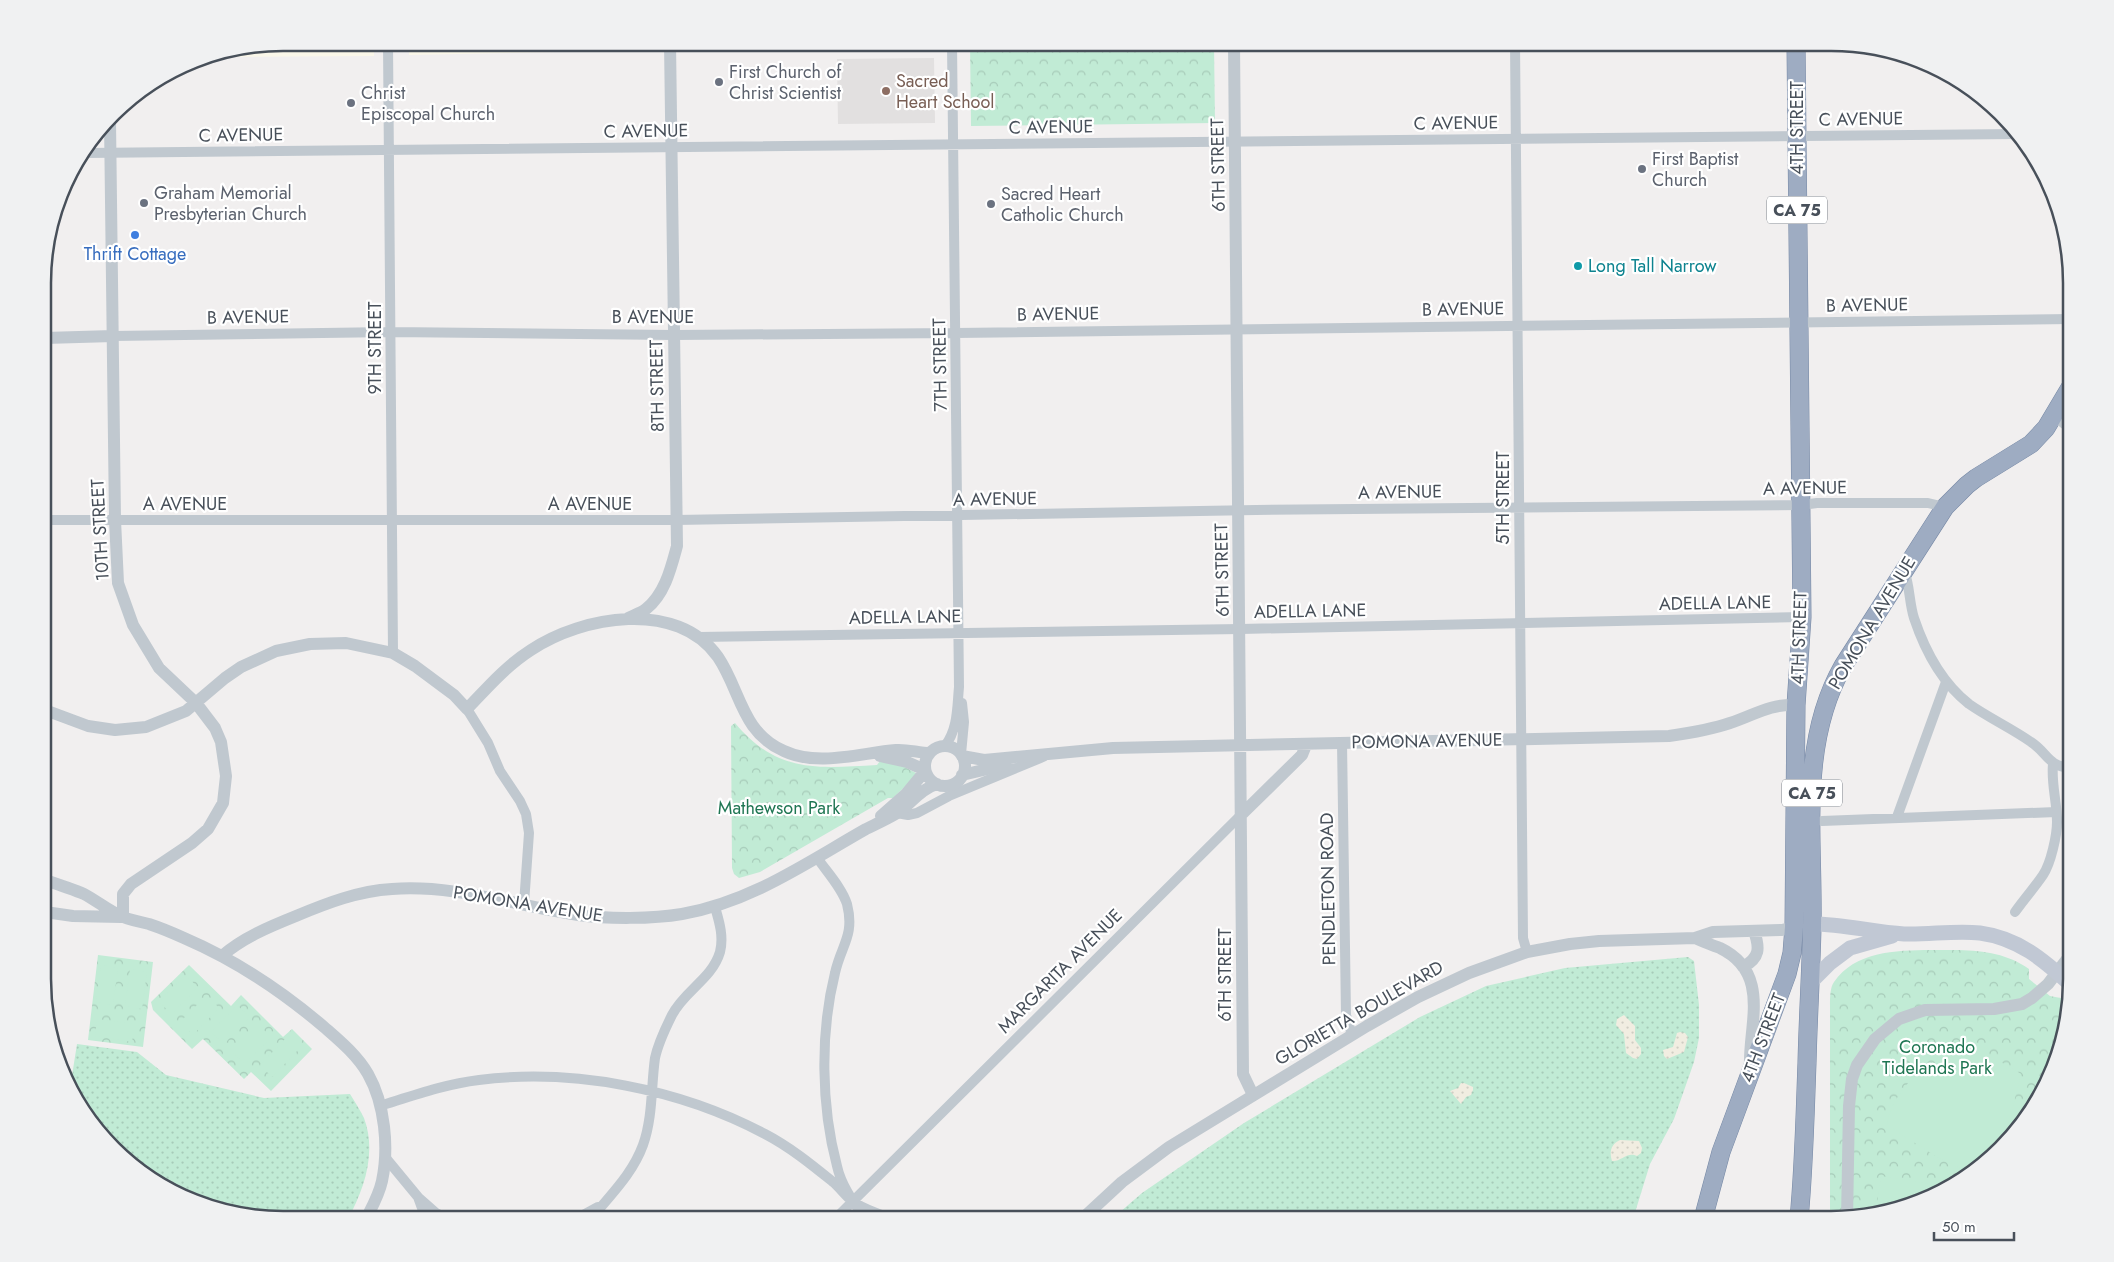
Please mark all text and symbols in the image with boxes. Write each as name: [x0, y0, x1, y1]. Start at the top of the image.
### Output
place label: First Church of Christ Scientist: [729, 59, 842, 106]
place label: Sacred Heart School: [896, 68, 994, 115]
marker: First Church of Christ Scientist: [713, 76, 725, 88]
place label: Christ Episcopal Church: [361, 80, 495, 127]
street label: 4TH STREET: [1784, 81, 1810, 175]
marker: Sacred Heart School: [880, 85, 892, 97]
marker: Christ Episcopal Church: [345, 97, 357, 109]
street label: C AVENUE: [1818, 105, 1904, 133]
street label: C AVENUE: [1413, 109, 1499, 137]
street label: C AVENUE: [1008, 113, 1094, 141]
street label: C AVENUE: [603, 117, 689, 145]
street label: 6TH STREET: [1204, 117, 1232, 212]
street label: C AVENUE: [198, 121, 284, 149]
place label: First Baptist Church: [1652, 146, 1739, 193]
marker: First Baptist Church: [1636, 163, 1648, 175]
place label: Graham Memorial Presbyterian Church: [154, 180, 307, 227]
place label: Sacred Heart Catholic Church: [1001, 181, 1124, 228]
road number: CA 75: [1767, 196, 1827, 224]
marker: Graham Memorial Presbyterian Church: [138, 197, 150, 209]
marker: Sacred Heart Catholic Church: [985, 198, 997, 210]
marker: Thrift Cottage: [129, 229, 141, 241]
place label: Thrift Cottage: [84, 241, 186, 267]
place label: Long Tall Narrow: [1588, 253, 1717, 279]
marker: Long Tall Narrow: [1572, 260, 1584, 272]
street label: B AVENUE: [1826, 291, 1908, 319]
street label: B AVENUE: [1422, 295, 1504, 323]
street label: B AVENUE: [1017, 300, 1099, 328]
street label: 9TH STREET: [362, 301, 388, 394]
street label: B AVENUE: [207, 303, 289, 331]
street label: B AVENUE: [612, 304, 694, 330]
street label: 7TH STREET: [926, 318, 954, 412]
street label: 8TH STREET: [643, 339, 671, 432]
street label: 5TH STREET: [1490, 451, 1516, 545]
street label: A AVENUE: [1763, 474, 1847, 502]
street label: 10TH STREET: [84, 478, 116, 582]
street label: A AVENUE: [1358, 478, 1442, 506]
street label: A AVENUE: [953, 485, 1037, 513]
street label: A AVENUE: [143, 491, 227, 517]
street label: A AVENUE: [548, 491, 632, 517]
street label: 6TH STREET: [1208, 522, 1236, 617]
street label: POMONA AVENUE: [1822, 552, 1922, 694]
street label: ADELLA LANE: [1659, 589, 1771, 617]
street label: 4TH STREET: [1784, 590, 1814, 685]
street label: ADELLA LANE: [1254, 597, 1366, 625]
street label: ADELLA LANE: [849, 603, 961, 631]
street label: POMONA AVENUE: [1351, 727, 1503, 755]
road number: CA 75: [1782, 780, 1842, 806]
park label: Mathewson Park: [718, 795, 840, 821]
street label: PENDLETON ROAD: [1314, 812, 1342, 966]
street label: POMONA AVENUE: [451, 879, 605, 929]
street label: MARGARITA AVENUE: [992, 903, 1128, 1039]
street label: 6TH STREET: [1212, 928, 1238, 1022]
street label: GLORIETTA BOULEVARD: [1270, 954, 1448, 1072]
street label: 4TH STREET: [1734, 989, 1792, 1086]
park label: Coronado Tidelands Park: [1882, 1034, 1992, 1081]
scale bar: [1934, 1210, 2014, 1242]
text: 50 m: [1942, 1216, 1976, 1238]

